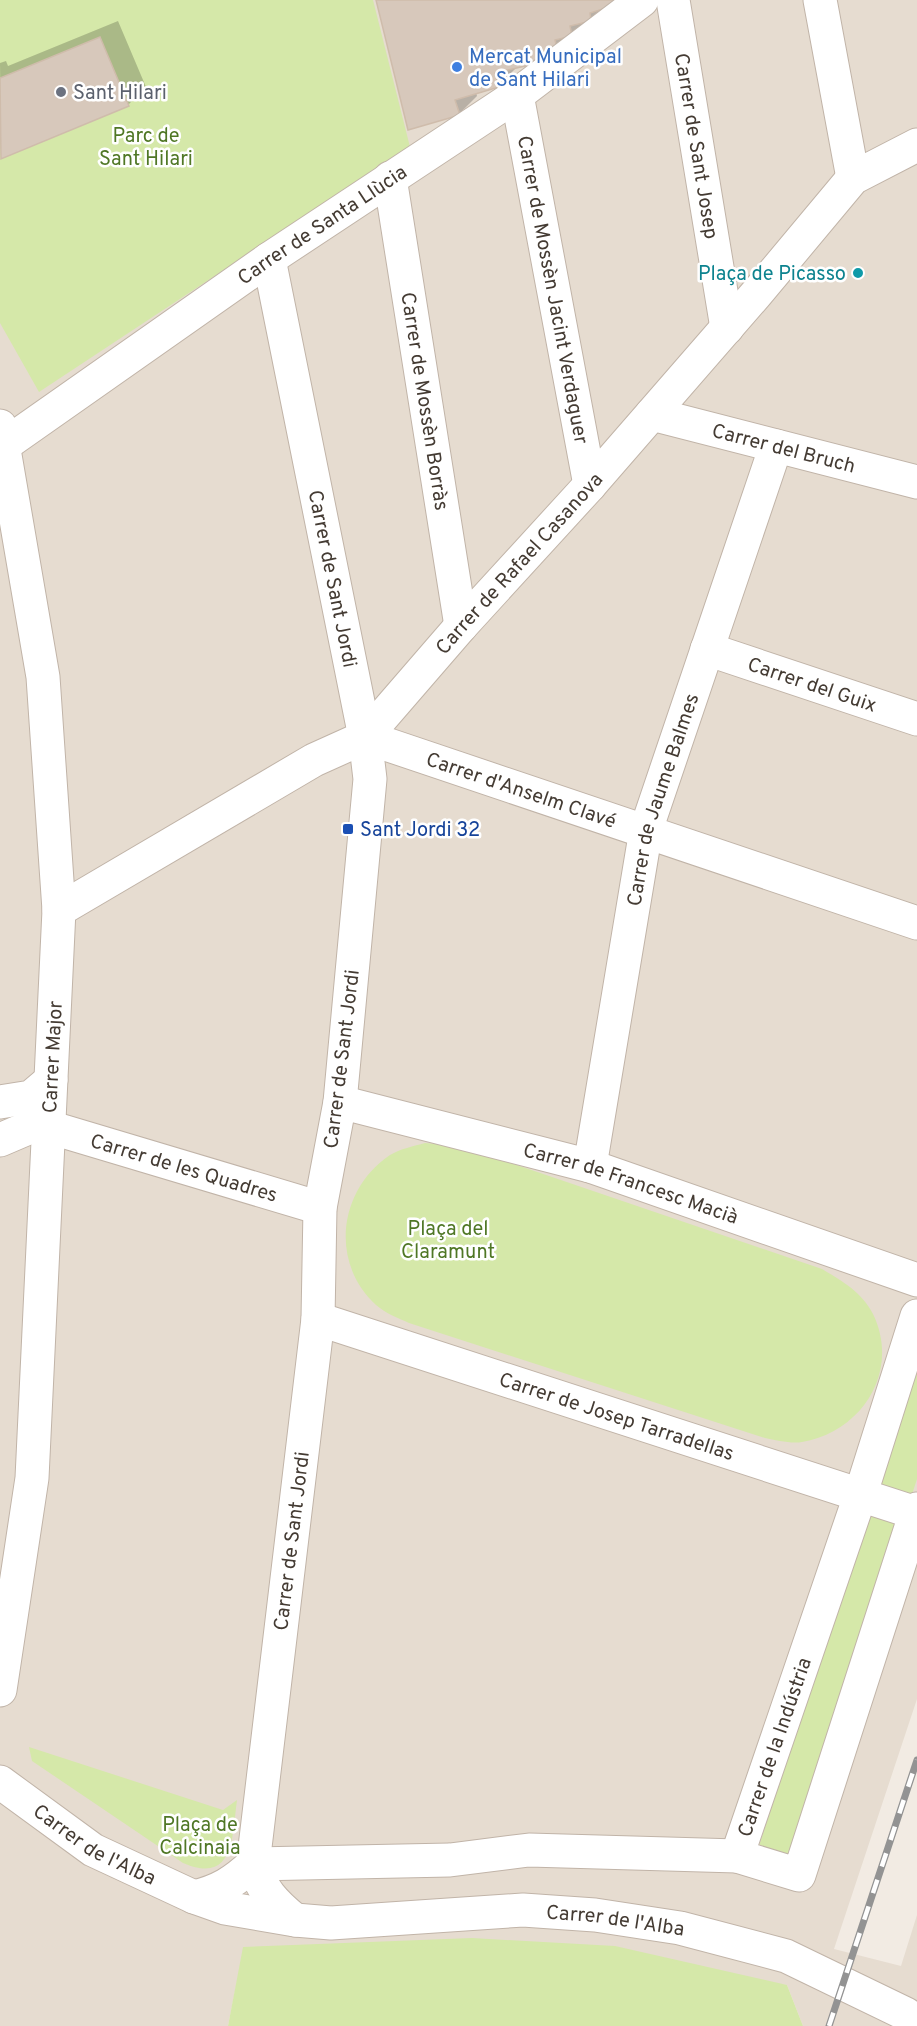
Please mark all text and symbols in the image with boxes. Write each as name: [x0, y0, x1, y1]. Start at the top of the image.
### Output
place label: Mercat Municipal de Sant Hilari: [469, 45, 622, 94]
street label: Carrer de Sant Josep: [667, 51, 723, 241]
marker: Mercat Municipal de Sant Hilari: [450, 60, 464, 74]
place label: Sant Hilari: [73, 81, 167, 107]
marker: Sant Hilari: [54, 85, 68, 99]
park label: Parc de Sant Hilari: [99, 124, 193, 173]
street label: Carrer de Mossèn Jacint Verdaguer: [510, 134, 593, 447]
street label: Carrer de Santa Llùcia: [233, 160, 413, 292]
place label: Plaça de Picasso: [698, 262, 846, 288]
marker: Plaça de Picasso: [851, 266, 865, 280]
street label: Carrer de Mossèn Borràs: [393, 291, 454, 513]
street label: Carrer del Bruch: [709, 419, 858, 481]
street label: Carrer de Rafael Casanova: [431, 468, 610, 661]
street label: Carrer de Sant Jordi: [301, 488, 362, 670]
street label: Carrer del Guix: [744, 652, 880, 720]
street label: Carrer de Jaume Balmes: [622, 690, 706, 908]
street label: Carrer d'Anselm Clavé: [422, 747, 619, 836]
place label: Sant Jordi 32: [360, 818, 480, 844]
marker: Sant Jordi 32: [341, 822, 355, 836]
street label: Carrer de Sant Jordi: [319, 968, 367, 1150]
street label: Carrer Major: [38, 1000, 70, 1114]
street label: Carrer de les Quadres: [87, 1129, 280, 1210]
street label: Carrer de Francesc Macià: [520, 1138, 741, 1232]
park label: Plaça del Claramunt: [401, 1217, 495, 1266]
street label: Carrer de Josep Tarradellas: [495, 1368, 737, 1468]
street label: Carrer de Sant Jordi: [269, 1450, 317, 1632]
street label: Carrer de la Indústria: [733, 1654, 819, 1841]
street label: Carrer de l'Alba: [27, 1799, 160, 1892]
park label: Plaça de Calcinaia: [159, 1813, 241, 1862]
street label: Carrer de l'Alba: [545, 1901, 686, 1943]

